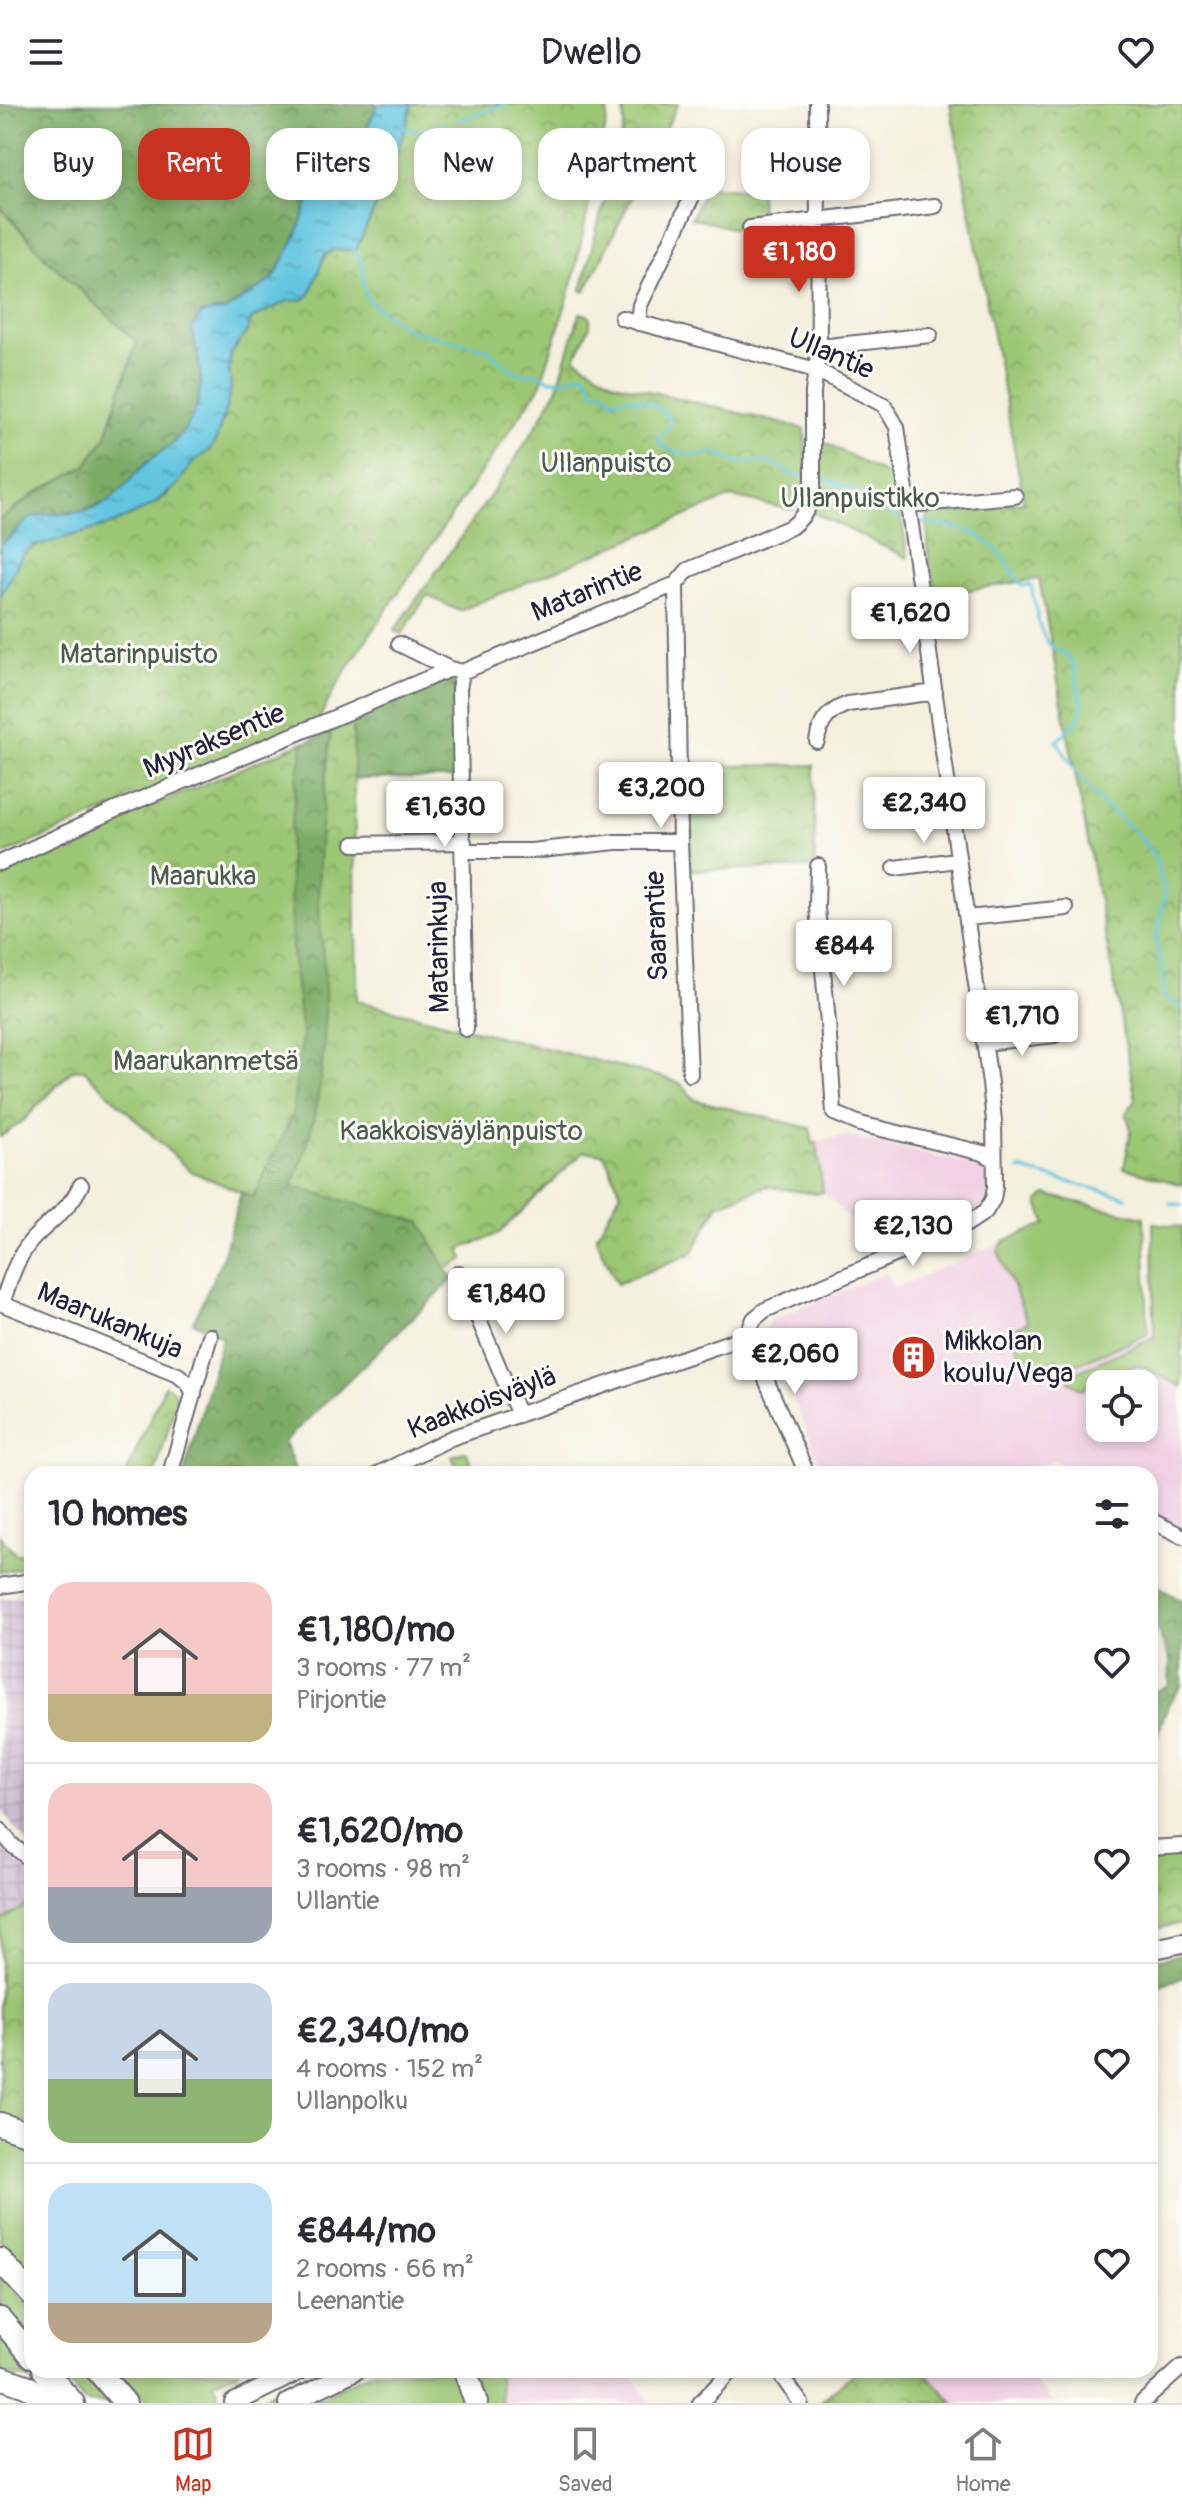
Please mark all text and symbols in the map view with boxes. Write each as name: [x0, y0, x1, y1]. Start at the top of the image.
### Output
icon: menu: [24, 30, 68, 74]
text: Dwello: [540, 30, 642, 75]
icon: heart: [1114, 30, 1158, 74]
chip: Buy: [24, 128, 122, 200]
chip: Rent: [138, 128, 250, 200]
chip: Filters: [266, 128, 398, 200]
chip: New: [414, 128, 522, 200]
chip: Apartment: [538, 128, 725, 200]
chip: House: [741, 128, 870, 200]
pin: €1,180: [734, 226, 864, 294]
text: €1,180: [762, 236, 836, 268]
street label: Ullantie: [783, 320, 879, 388]
park label: Ullanpuisto: [540, 446, 672, 481]
park label: Ullanpuistikko: [780, 481, 940, 516]
street label: Matarintie: [526, 554, 648, 630]
pin: €1,620: [845, 587, 975, 655]
text: €1,620: [869, 597, 951, 629]
park label: Matarinpuisto: [60, 637, 218, 672]
street label: Myyraksentie: [138, 695, 290, 786]
pin: €3,200: [596, 762, 726, 830]
text: €3,200: [617, 772, 705, 804]
pin: €2,340: [859, 777, 989, 845]
pin: €1,630: [380, 781, 510, 849]
text: €2,340: [881, 787, 967, 819]
text: €1,630: [404, 791, 486, 823]
park label: Maarukka: [150, 859, 256, 894]
street label: Saarantie: [638, 870, 676, 982]
street label: Matarinkuja: [420, 880, 458, 1014]
pin: €844: [797, 920, 891, 988]
text: €844: [814, 930, 874, 962]
pin: €1,710: [957, 990, 1087, 1058]
text: €1,710: [984, 1000, 1060, 1032]
park label: Maarukanmetsä: [113, 1044, 299, 1079]
park label: Kaakkoisväylänpuisto: [339, 1114, 583, 1149]
pin: €2,130: [848, 1200, 978, 1268]
text: €2,130: [873, 1210, 953, 1242]
pin: €1,840: [441, 1268, 571, 1336]
street label: Maarukankuja: [32, 1275, 188, 1367]
text: €1,840: [466, 1278, 546, 1310]
place label: Mikkolan koulu/Vega: [944, 1324, 1073, 1391]
pin: €2,060: [730, 1328, 860, 1396]
building icon: Mikkolan koulu/Vega: [889, 1333, 937, 1381]
text: €2,060: [751, 1338, 839, 1370]
street label: Kaakkoisväylä: [403, 1359, 561, 1447]
map controls: [1086, 1370, 1158, 1442]
button: locate: [1086, 1370, 1158, 1442]
icon: filters: [1090, 1492, 1134, 1536]
text: 10 homes: [48, 1493, 187, 1536]
text: €1,180/mo: [296, 1609, 455, 1652]
icon: home: [112, 1614, 208, 1710]
icon: heart: [1090, 1640, 1134, 1684]
text: 3 rooms · 77 m²: [296, 1652, 471, 1684]
text: Pirjontie: [296, 1684, 386, 1716]
text: €1,620/mo: [296, 1810, 463, 1853]
icon: home: [112, 1815, 208, 1911]
icon: heart: [1090, 1841, 1134, 1885]
text: 3 rooms · 98 m²: [296, 1853, 470, 1885]
text: Ullantie: [296, 1885, 379, 1917]
text: €2,340/mo: [296, 2010, 469, 2053]
icon: home: [112, 2015, 208, 2111]
icon: heart: [1090, 2041, 1134, 2085]
text: 4 rooms · 152 m²: [296, 2053, 483, 2085]
text: Ullanpolku: [296, 2085, 408, 2117]
text: €844/mo: [296, 2210, 436, 2253]
icon: home: [112, 2215, 208, 2311]
icon: heart: [1090, 2241, 1134, 2285]
text: 2 rooms · 66 m²: [296, 2253, 474, 2285]
text: Leenantie: [296, 2285, 404, 2317]
tab: Map: [171, 2422, 215, 2498]
tab: Saved: [558, 2422, 613, 2498]
tab: Home: [955, 2422, 1011, 2498]

